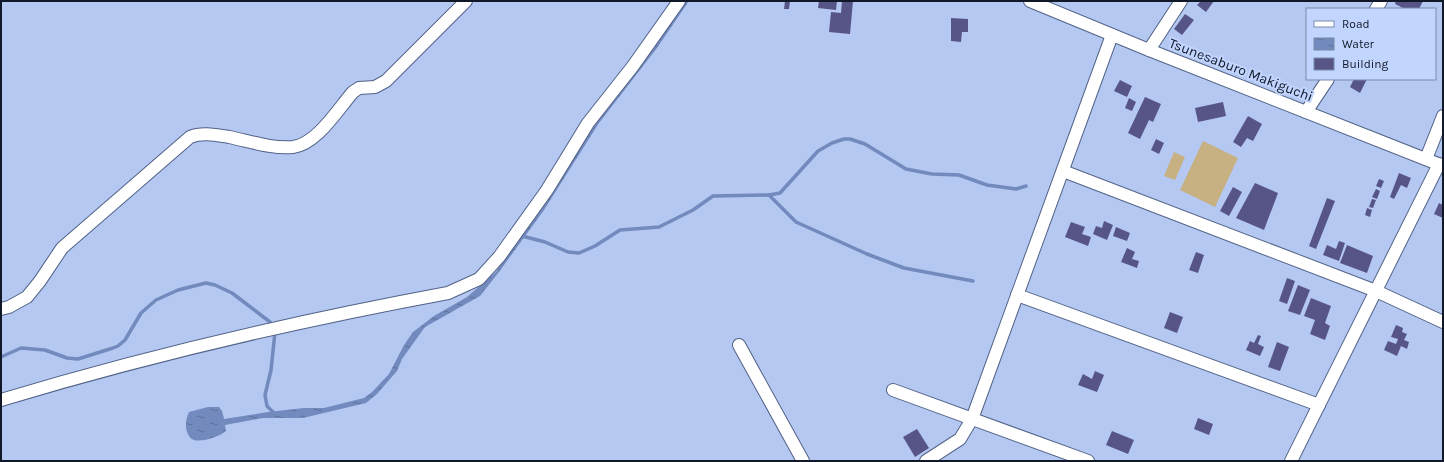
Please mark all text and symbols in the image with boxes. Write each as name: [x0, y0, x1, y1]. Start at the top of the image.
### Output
legend: [1306, 8, 1436, 80]
text: Road: [1342, 17, 1370, 31]
street label: Tsunesaburo Makiguchi: [1167, 35, 1315, 105]
text: Water: [1342, 37, 1375, 51]
text: Building: [1342, 57, 1389, 71]

